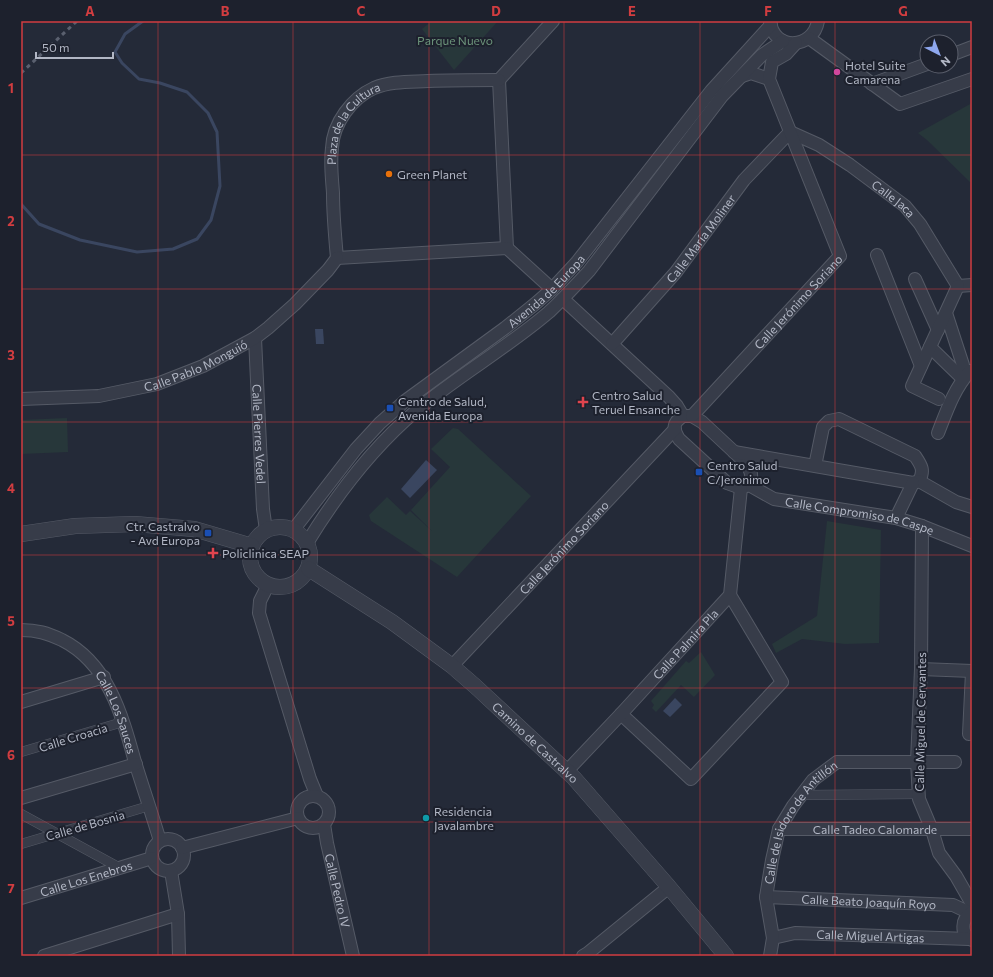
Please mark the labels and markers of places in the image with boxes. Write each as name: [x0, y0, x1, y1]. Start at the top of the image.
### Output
place label: Hotel Suite Camarena: [845, 58, 906, 86]
marker: Hotel Suite Camarena: [832, 67, 842, 77]
place label: Green Planet: [397, 167, 467, 181]
marker: Green Planet: [384, 169, 394, 179]
place label: Centro Salud Teruel Ensanche: [592, 388, 680, 416]
place label: Centro de Salud, Avenida Europa: [398, 394, 487, 422]
marker: Centro Salud Teruel Ensanche: [577, 396, 589, 408]
marker: Centro de Salud, Avenida Europa: [385, 403, 395, 413]
place label: Centro Salud C/Jeronimo: [707, 458, 777, 487]
marker: Centro Salud C/Jeronimo: [694, 467, 704, 477]
place label: Ctr. Castralvo - Avd Europa: [126, 519, 200, 547]
marker: Ctr. Castralvo - Avd Europa: [203, 528, 213, 538]
place label: Policlinica SEAP: [222, 546, 310, 560]
marker: Policlinica SEAP: [207, 547, 219, 559]
place label: Residencia Javalambre: [434, 804, 494, 833]
marker: Residencia Javalambre: [421, 813, 431, 823]

